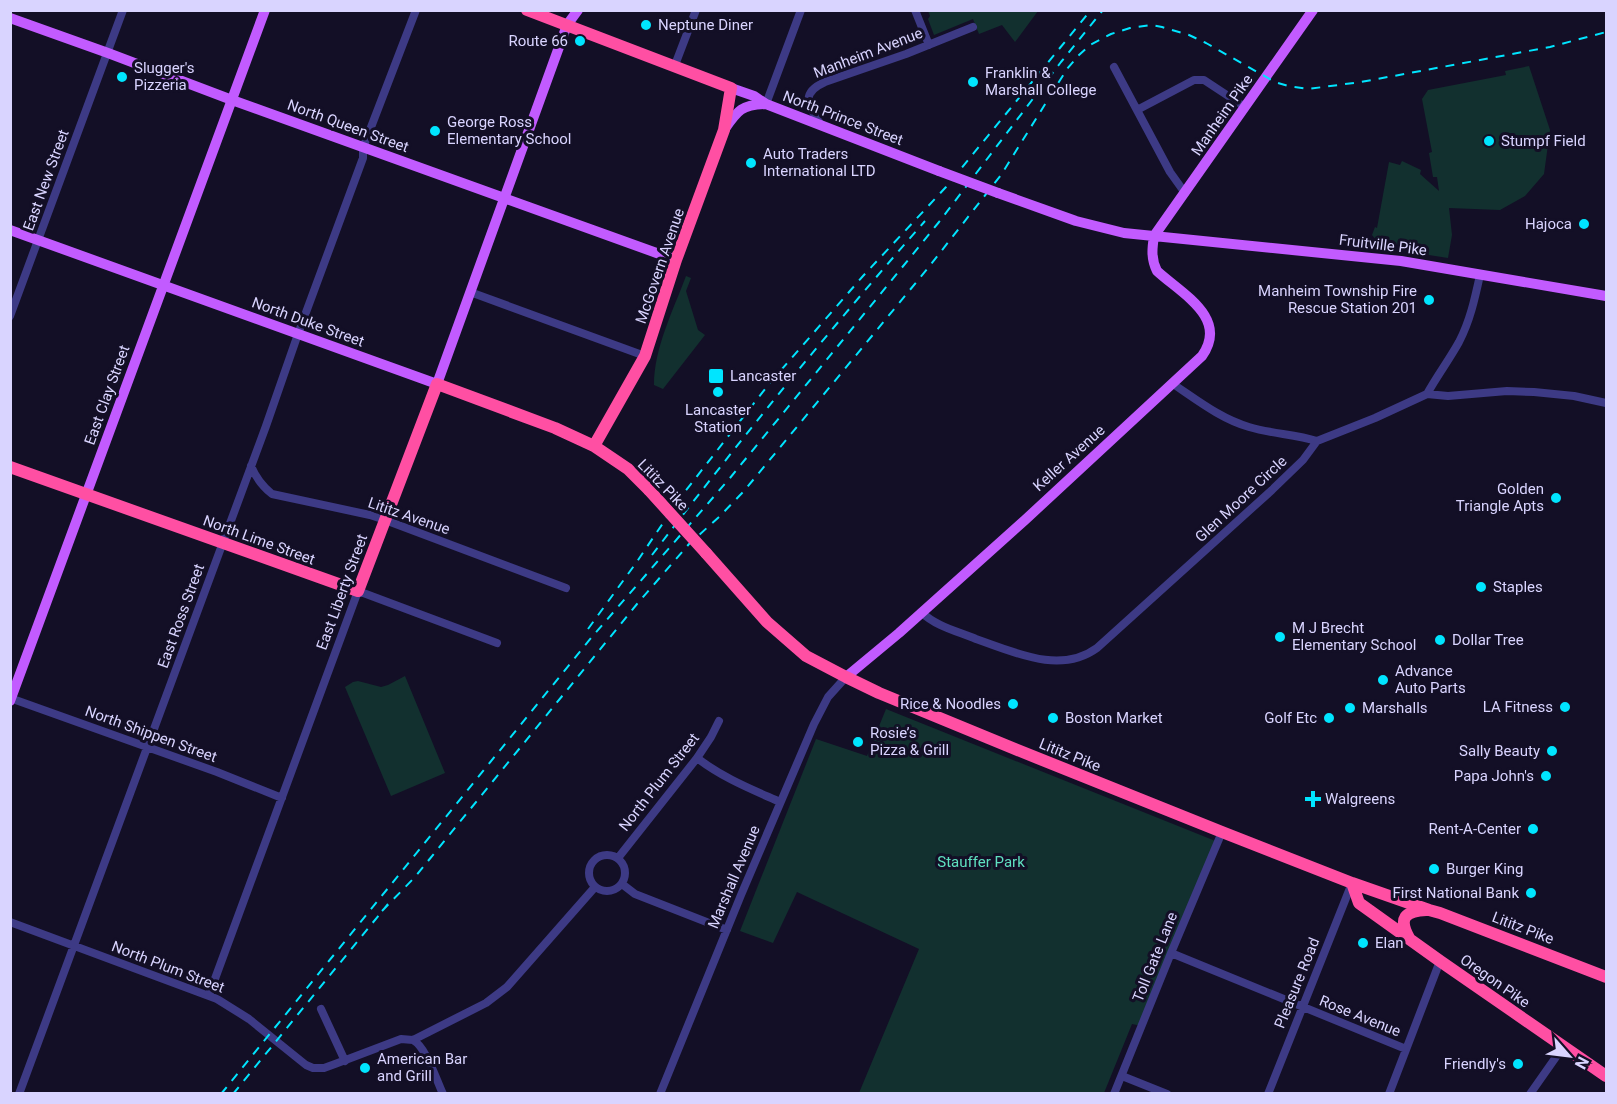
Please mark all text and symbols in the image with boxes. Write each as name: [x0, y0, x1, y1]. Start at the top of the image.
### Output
place label: Neptune Diner: [658, 16, 753, 34]
marker: Neptune Diner: [639, 18, 653, 32]
street label: Manheim Avenue: [811, 24, 925, 82]
place label: Route 66: [508, 32, 568, 50]
marker: Route 66: [573, 34, 587, 48]
place label: Slugger's Pizzeria: [134, 59, 195, 94]
place label: Franklin & Marshall College: [985, 64, 1097, 99]
marker: Slugger's Pizzeria: [115, 70, 129, 84]
street label: Manheim Pike: [1187, 71, 1257, 159]
marker: Franklin & Marshall College: [966, 75, 980, 89]
street label: North Prince Street: [780, 87, 906, 149]
street label: North Queen Street: [285, 96, 411, 156]
place label: George Ross Elementary School: [447, 113, 571, 148]
marker: George Ross Elementary School: [428, 124, 442, 138]
street label: East New Street: [19, 127, 73, 233]
place label: Stumpf Field: [1501, 132, 1586, 150]
marker: Stumpf Field: [1482, 134, 1496, 148]
place label: Auto Traders International LTD: [763, 145, 876, 180]
marker: Auto Traders International LTD: [744, 156, 758, 170]
street label: McGovern Avenue: [632, 206, 688, 326]
place label: Hajoca: [1525, 215, 1572, 233]
marker: Hajoca: [1577, 217, 1591, 231]
street label: Fruitville Pike: [1338, 231, 1428, 259]
place label: Manheim Township Fire Rescue Station 201: [1258, 282, 1417, 317]
street label: North Duke Street: [249, 293, 367, 351]
marker: Manheim Township Fire Rescue Station 201: [1422, 293, 1436, 307]
street label: East Clay Street: [81, 343, 133, 447]
marker: Lancaster: [707, 367, 725, 385]
place label: Lancaster: [730, 367, 796, 385]
marker: Lancaster Station: [711, 385, 725, 399]
place label: Lancaster Station: [685, 401, 751, 436]
street label: Keller Avenue: [1029, 421, 1109, 495]
street label: Glen Moore Circle: [1192, 452, 1290, 546]
street label: Lititz Pike: [634, 455, 692, 515]
place label: Golden Triangle Apts: [1456, 480, 1544, 515]
marker: Golden Triangle Apts: [1549, 491, 1563, 505]
street label: Lititz Avenue: [366, 494, 452, 538]
street label: North Lime Street: [201, 511, 317, 569]
street label: East Liberty Street: [313, 532, 371, 652]
street label: East Ross Street: [154, 561, 208, 671]
place label: Staples: [1493, 578, 1543, 596]
marker: Staples: [1474, 580, 1488, 594]
place label: M J Brecht Elementary School: [1292, 619, 1416, 654]
marker: M J Brecht Elementary School: [1273, 630, 1287, 644]
place label: Dollar Tree: [1452, 631, 1524, 649]
marker: Dollar Tree: [1433, 633, 1447, 647]
place label: Advance Auto Parts: [1395, 662, 1466, 697]
marker: Advance Auto Parts: [1376, 673, 1390, 687]
place label: Rice & Noodles: [900, 695, 1001, 713]
marker: Rice & Noodles: [1006, 697, 1020, 711]
place label: LA Fitness: [1483, 698, 1553, 716]
place label: Marshalls: [1362, 699, 1428, 717]
marker: LA Fitness: [1558, 700, 1572, 714]
marker: Marshalls: [1343, 701, 1357, 715]
street label: North Shippen Street: [83, 702, 219, 766]
place label: Boston Market: [1065, 709, 1163, 727]
place label: Golf Etc: [1264, 709, 1317, 727]
marker: Boston Market: [1046, 711, 1060, 725]
marker: Golf Etc: [1322, 711, 1336, 725]
place label: Rosie’s Pizza & Grill: [870, 724, 949, 759]
street label: North Plum Street: [615, 729, 703, 835]
marker: Rosie’s Pizza & Grill: [851, 735, 865, 749]
street label: Lititz Pike: [1037, 735, 1103, 776]
place label: Sally Beauty: [1459, 742, 1540, 760]
marker: Sally Beauty: [1545, 744, 1559, 758]
place label: Papa John's: [1454, 767, 1534, 785]
marker: Papa John's: [1539, 769, 1553, 783]
place label: Walgreens: [1325, 790, 1395, 808]
marker: Walgreens: [1306, 792, 1320, 806]
place label: Rent-A-Center: [1429, 820, 1521, 838]
marker: Rent-A-Center: [1526, 822, 1540, 836]
street label: Marshall Avenue: [704, 823, 764, 931]
park label: Stauffer Park: [937, 853, 1025, 871]
place label: Burger King: [1446, 860, 1524, 878]
marker: Burger King: [1427, 862, 1441, 876]
place label: First National Bank: [1392, 884, 1519, 902]
marker: First National Bank: [1524, 886, 1538, 900]
street label: Lititz Pike: [1489, 908, 1557, 948]
street label: Toll Gate Lane: [1129, 909, 1181, 1005]
place label: Elan: [1375, 934, 1404, 952]
street label: Pleasure Road: [1271, 935, 1323, 1031]
marker: Elan: [1356, 936, 1370, 950]
street label: North Plum Street: [109, 937, 227, 997]
street label: Oregon Pike: [1457, 950, 1533, 1012]
street label: Rose Avenue: [1317, 991, 1403, 1041]
north arrow: [1539, 1026, 1599, 1086]
place label: American Bar and Grill: [377, 1050, 467, 1085]
text: N: [1571, 1053, 1593, 1072]
place label: Friendly's: [1444, 1055, 1506, 1073]
marker: Friendly's: [1511, 1057, 1525, 1071]
marker: American Bar and Grill: [358, 1061, 372, 1075]

